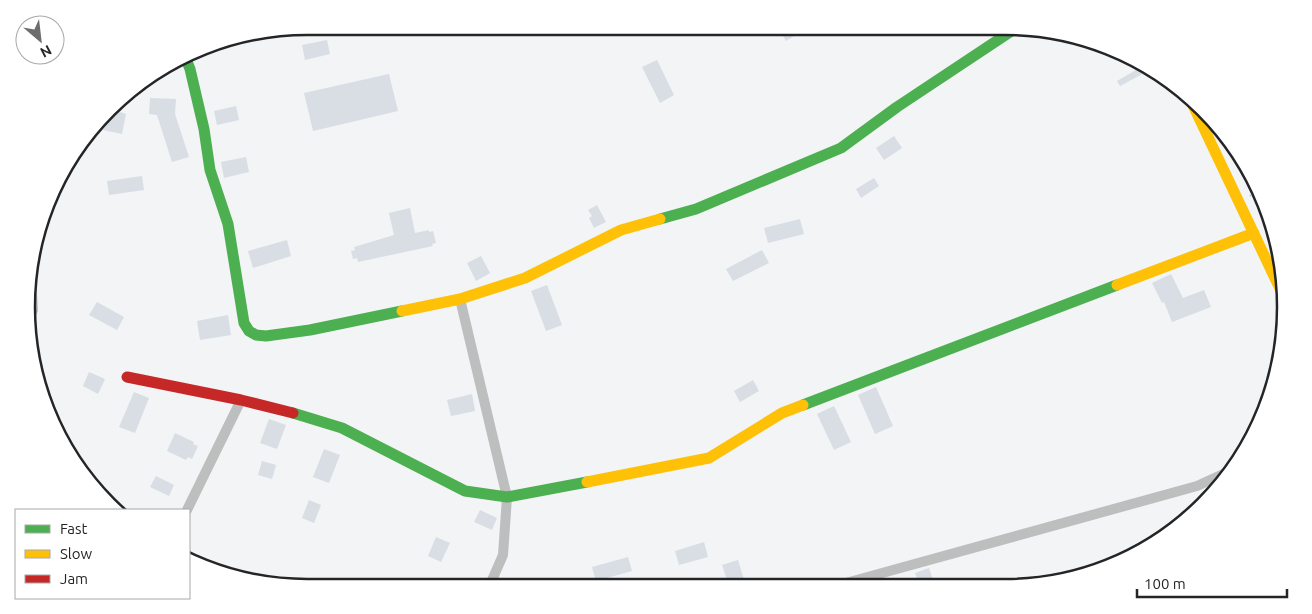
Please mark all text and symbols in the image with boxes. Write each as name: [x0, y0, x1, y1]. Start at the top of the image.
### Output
north arrow: [15, 15, 65, 65]
text: N: [38, 42, 54, 61]
legend: [15, 509, 190, 599]
text: Fast: [60, 520, 88, 537]
text: Slow: [60, 545, 93, 562]
scale bar: [1137, 566, 1287, 598]
text: Jam: [60, 570, 88, 587]
text: 100 m: [1144, 575, 1186, 592]

